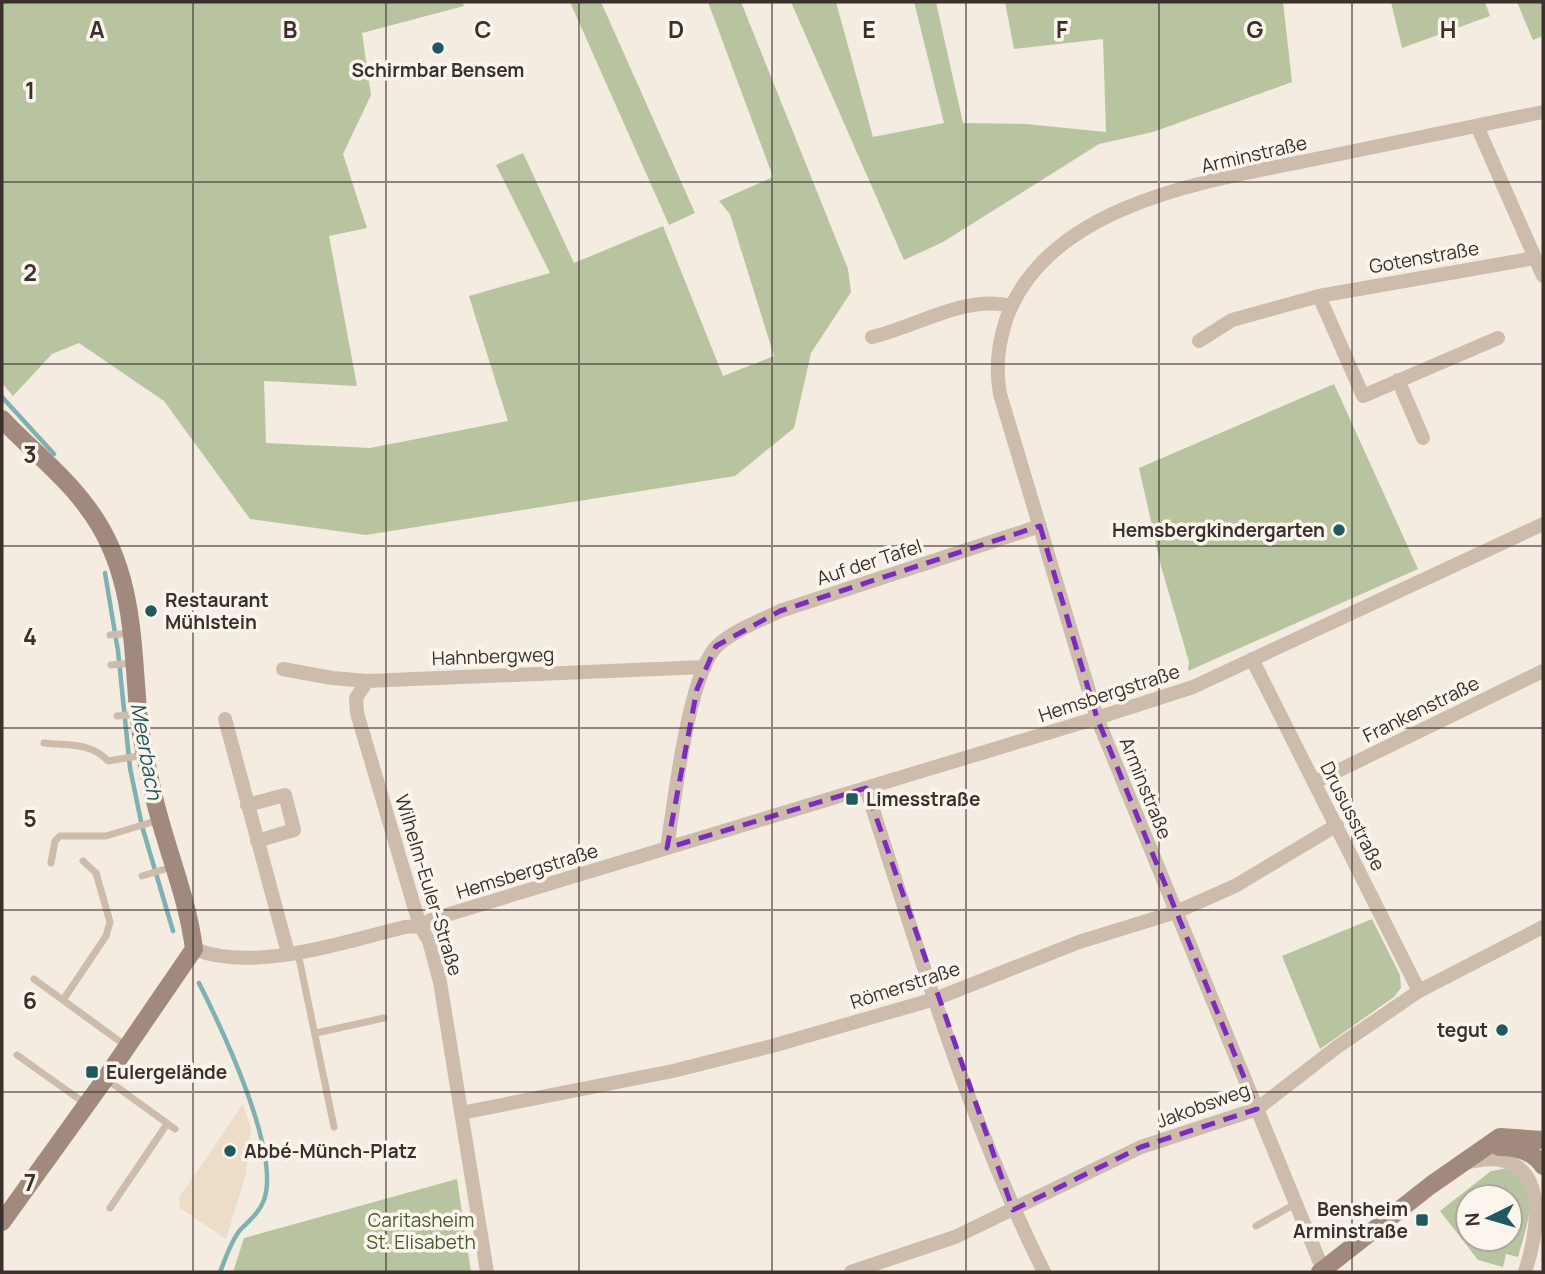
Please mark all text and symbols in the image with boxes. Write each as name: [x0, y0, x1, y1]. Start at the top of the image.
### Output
text: A: [89, 13, 105, 45]
text: B: [283, 13, 297, 45]
text: C: [475, 13, 492, 45]
text: D: [668, 13, 684, 45]
text: E: [862, 13, 876, 45]
text: F: [1056, 13, 1068, 45]
text: G: [1247, 13, 1264, 45]
text: H: [1440, 13, 1456, 45]
marker: Schirmbar Bensem: [430, 40, 446, 56]
place label: Schirmbar Bensem: [352, 57, 524, 83]
text: 1: [25, 74, 35, 106]
street label: Arminstraße: [1199, 129, 1309, 179]
street label: Gotenstraße: [1367, 235, 1481, 279]
text: 2: [23, 256, 37, 288]
text: 3: [23, 438, 37, 470]
place label: Hemsbergkindergarten: [1112, 517, 1325, 543]
marker: Hemsbergkindergarten: [1331, 522, 1347, 538]
street label: Auf der Tafel: [813, 533, 925, 591]
place label: Restaurant Mühlstein: [165, 587, 269, 635]
marker: Restaurant Mühlstein: [143, 603, 159, 619]
text: 4: [23, 620, 37, 652]
street label: Hahnbergweg: [431, 641, 555, 671]
street label: Hemsbergstraße: [1035, 658, 1183, 728]
street label: Frankenstraße: [1359, 670, 1483, 748]
water label: Meerbach: [125, 700, 170, 803]
street label: Arminstraße: [1114, 733, 1178, 843]
street label: Drususstraße: [1314, 757, 1392, 875]
place label: Limesstraße: [866, 786, 980, 812]
street label: Wilhelm-Euler-Straße: [389, 791, 469, 979]
marker: Limesstraße: [844, 791, 860, 807]
text: 5: [23, 802, 37, 834]
street label: Hemsbergstraße: [453, 837, 601, 905]
street label: Römerstraße: [847, 955, 963, 1015]
text: 6: [23, 984, 37, 1016]
place label: tegut: [1437, 1017, 1488, 1043]
marker: tegut: [1494, 1022, 1510, 1038]
place label: Eulergelände: [106, 1059, 227, 1085]
marker: Eulergelände: [84, 1064, 100, 1080]
street label: Jakobsweg: [1153, 1076, 1253, 1134]
place label: Abbé-Münch-Platz: [244, 1138, 417, 1164]
marker: Abbé-Münch-Platz: [222, 1143, 238, 1159]
text: 7: [24, 1166, 36, 1198]
north arrow: [1454, 1183, 1524, 1253]
place label: Bensheim Arminstraße: [1293, 1196, 1408, 1244]
park label: Caritasheim St. Elisabeth: [366, 1207, 476, 1255]
marker: Bensheim Arminstraße: [1414, 1212, 1430, 1228]
text: N: [1459, 1212, 1486, 1227]

